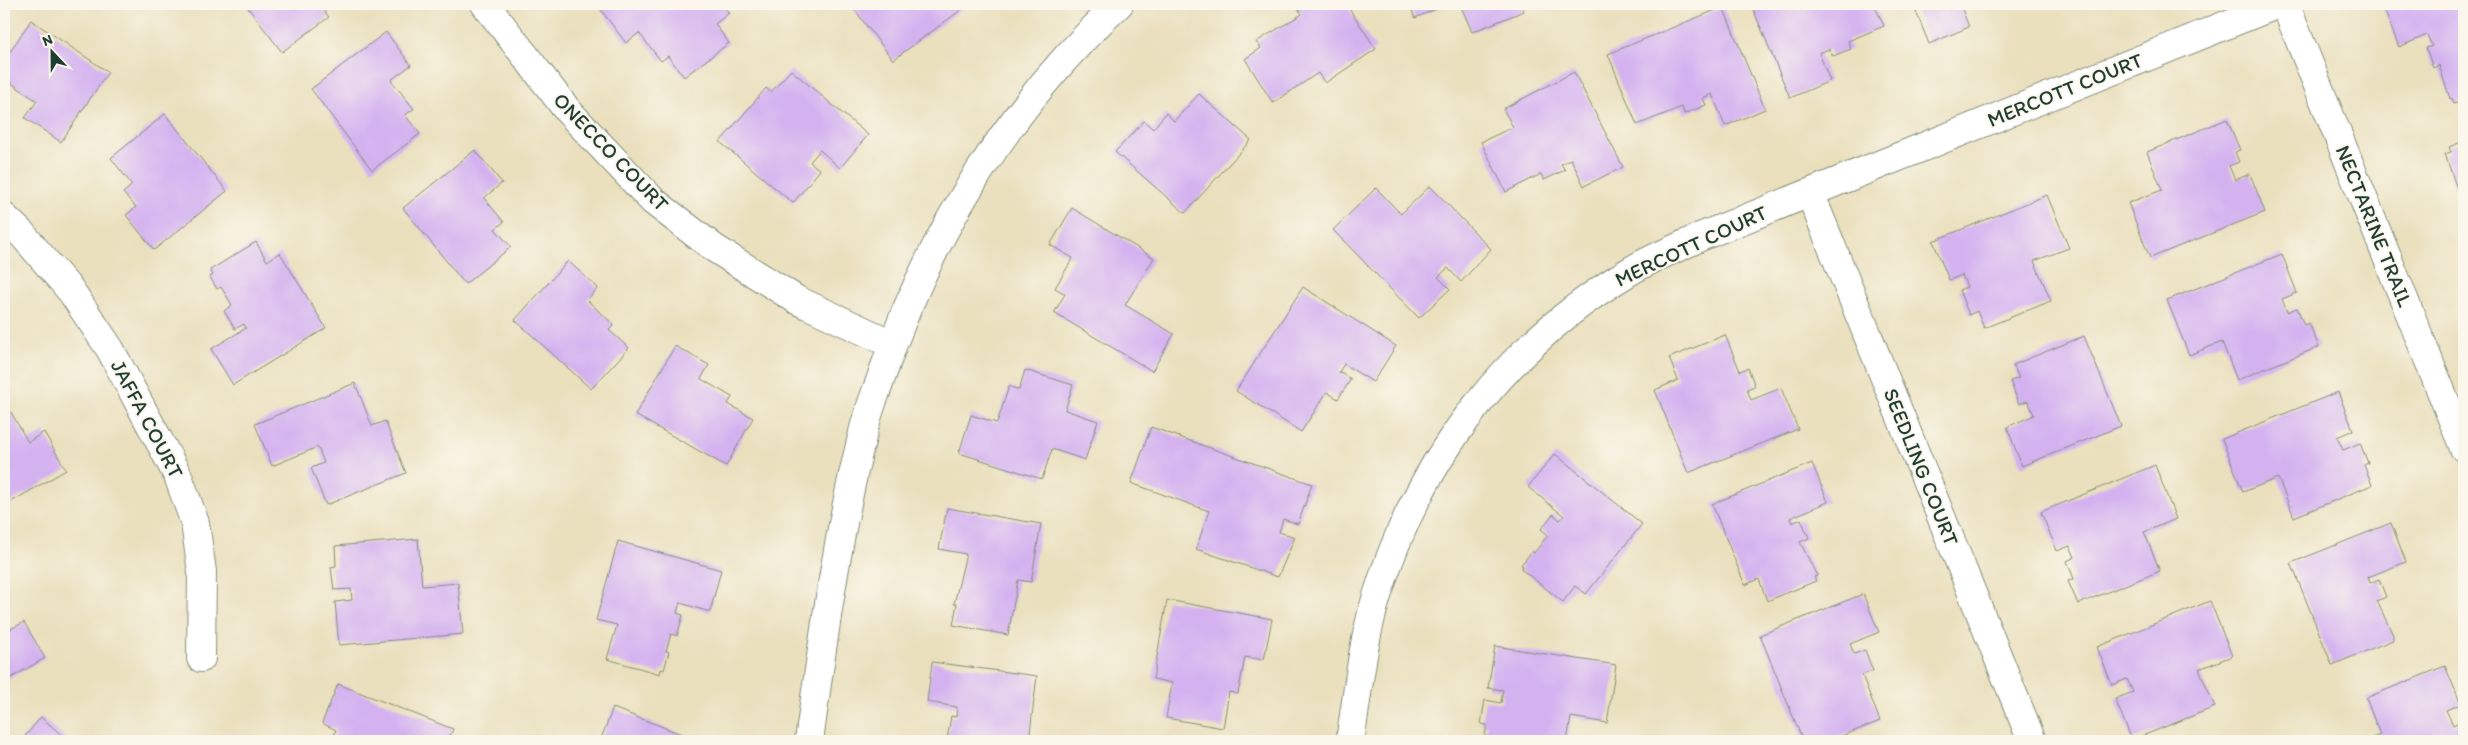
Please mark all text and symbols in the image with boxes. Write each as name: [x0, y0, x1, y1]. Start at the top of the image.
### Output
north arrow: [28, 28, 78, 78]
text: N: [40, 31, 55, 50]
street label: MERCOTT COURT: [1984, 47, 2146, 132]
street label: ONECCO COURT: [548, 87, 675, 216]
street label: NECTARINE TRAIL: [2331, 141, 2418, 311]
street label: MERCOTT COURT: [1611, 199, 1771, 292]
street label: JAFFA COURT: [106, 355, 189, 482]
street label: SEEDLING COURT: [1879, 385, 1964, 549]

